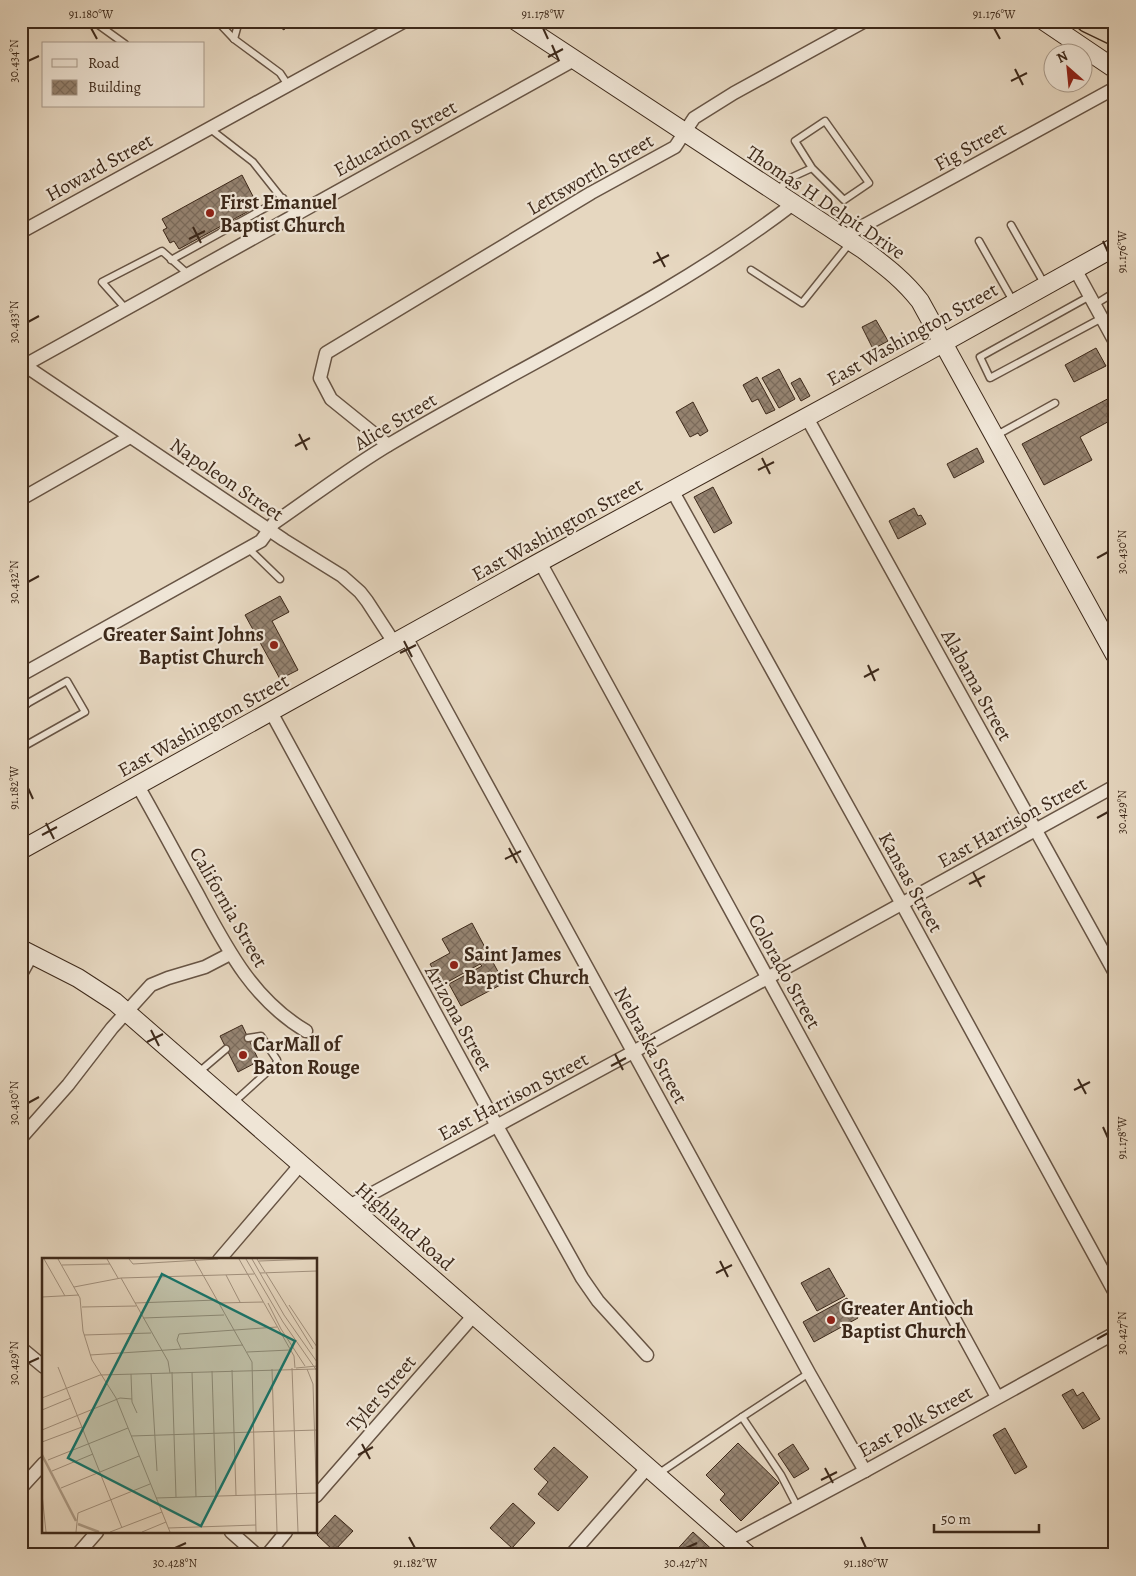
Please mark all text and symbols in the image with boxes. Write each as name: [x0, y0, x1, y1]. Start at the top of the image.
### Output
text: 91.180°W: [69, 6, 114, 22]
text: 91.178°W: [522, 6, 565, 22]
text: 91.176°W: [973, 6, 1016, 22]
text: 30.434°N: [6, 39, 22, 83]
legend: [42, 42, 205, 108]
north arrow: [1044, 42, 1094, 92]
text: N: [1053, 46, 1071, 68]
text: Road: [88, 53, 120, 73]
text: Building: [88, 77, 141, 97]
street label: Education Street: [329, 93, 462, 183]
street label: Fig Street: [929, 115, 1012, 177]
street label: Howard Street: [41, 127, 158, 208]
street label: Lettsworth Street: [522, 127, 659, 222]
street label: Thomas H Delpit Drive: [741, 139, 911, 266]
place label: First Emanuel Baptist Church: [220, 189, 345, 239]
marker: First Emanuel Baptist Church: [204, 207, 216, 219]
text: 91.176°W: [1114, 230, 1130, 273]
street label: East Washington Street: [822, 276, 1003, 393]
text: 30.433°N: [6, 300, 22, 343]
street label: Alice Street: [348, 386, 442, 457]
street label: Napoleon Street: [165, 431, 289, 528]
street label: East Washington Street: [467, 471, 648, 588]
text: 30.430°N: [1114, 530, 1130, 574]
text: 30.432°N: [6, 560, 22, 604]
place label: Greater Saint Johns Baptist Church: [103, 621, 264, 671]
street label: Alabama Street: [934, 624, 1019, 746]
marker: Greater Saint Johns Baptist Church: [268, 639, 280, 651]
street label: East Washington Street: [113, 667, 294, 784]
text: 91.182°W: [6, 765, 22, 810]
street label: East Harrison Street: [933, 770, 1092, 875]
text: 30.429°N: [1114, 790, 1130, 834]
street label: Kansas Street: [872, 827, 950, 938]
street label: California Street: [183, 842, 274, 973]
street label: Colorado Street: [742, 909, 827, 1034]
place label: Saint James Baptist Church: [464, 941, 589, 991]
marker: Saint James Baptist Church: [448, 959, 460, 971]
street label: Arizona Street: [418, 960, 499, 1076]
street label: Nebraska Street: [607, 982, 694, 1109]
place label: CarMall of Baton Rouge: [253, 1031, 360, 1081]
street label: East Harrison Street: [433, 1045, 593, 1147]
marker: CarMall of Baton Rouge: [237, 1049, 249, 1061]
text: 30.430°N: [6, 1081, 22, 1125]
text: 91.178°W: [1114, 1116, 1130, 1160]
street label: Highland Road: [350, 1176, 460, 1277]
inset map: [42, 1258, 318, 1534]
place label: Greater Antioch Baptist Church: [841, 1295, 974, 1345]
text: 30.427°N: [1114, 1311, 1130, 1355]
marker: Greater Antioch Baptist Church: [825, 1314, 837, 1326]
text: 30.429°N: [6, 1341, 22, 1385]
street label: Tyler Street: [341, 1349, 422, 1437]
street label: East Polk Street: [853, 1379, 978, 1464]
scale bar: [934, 1501, 1038, 1533]
text: 50 m: [941, 1509, 971, 1529]
text: 30.428°N: [153, 1555, 197, 1571]
text: 91.182°W: [393, 1555, 438, 1571]
text: 30.427°N: [664, 1555, 708, 1571]
text: 91.180°W: [844, 1555, 889, 1571]

